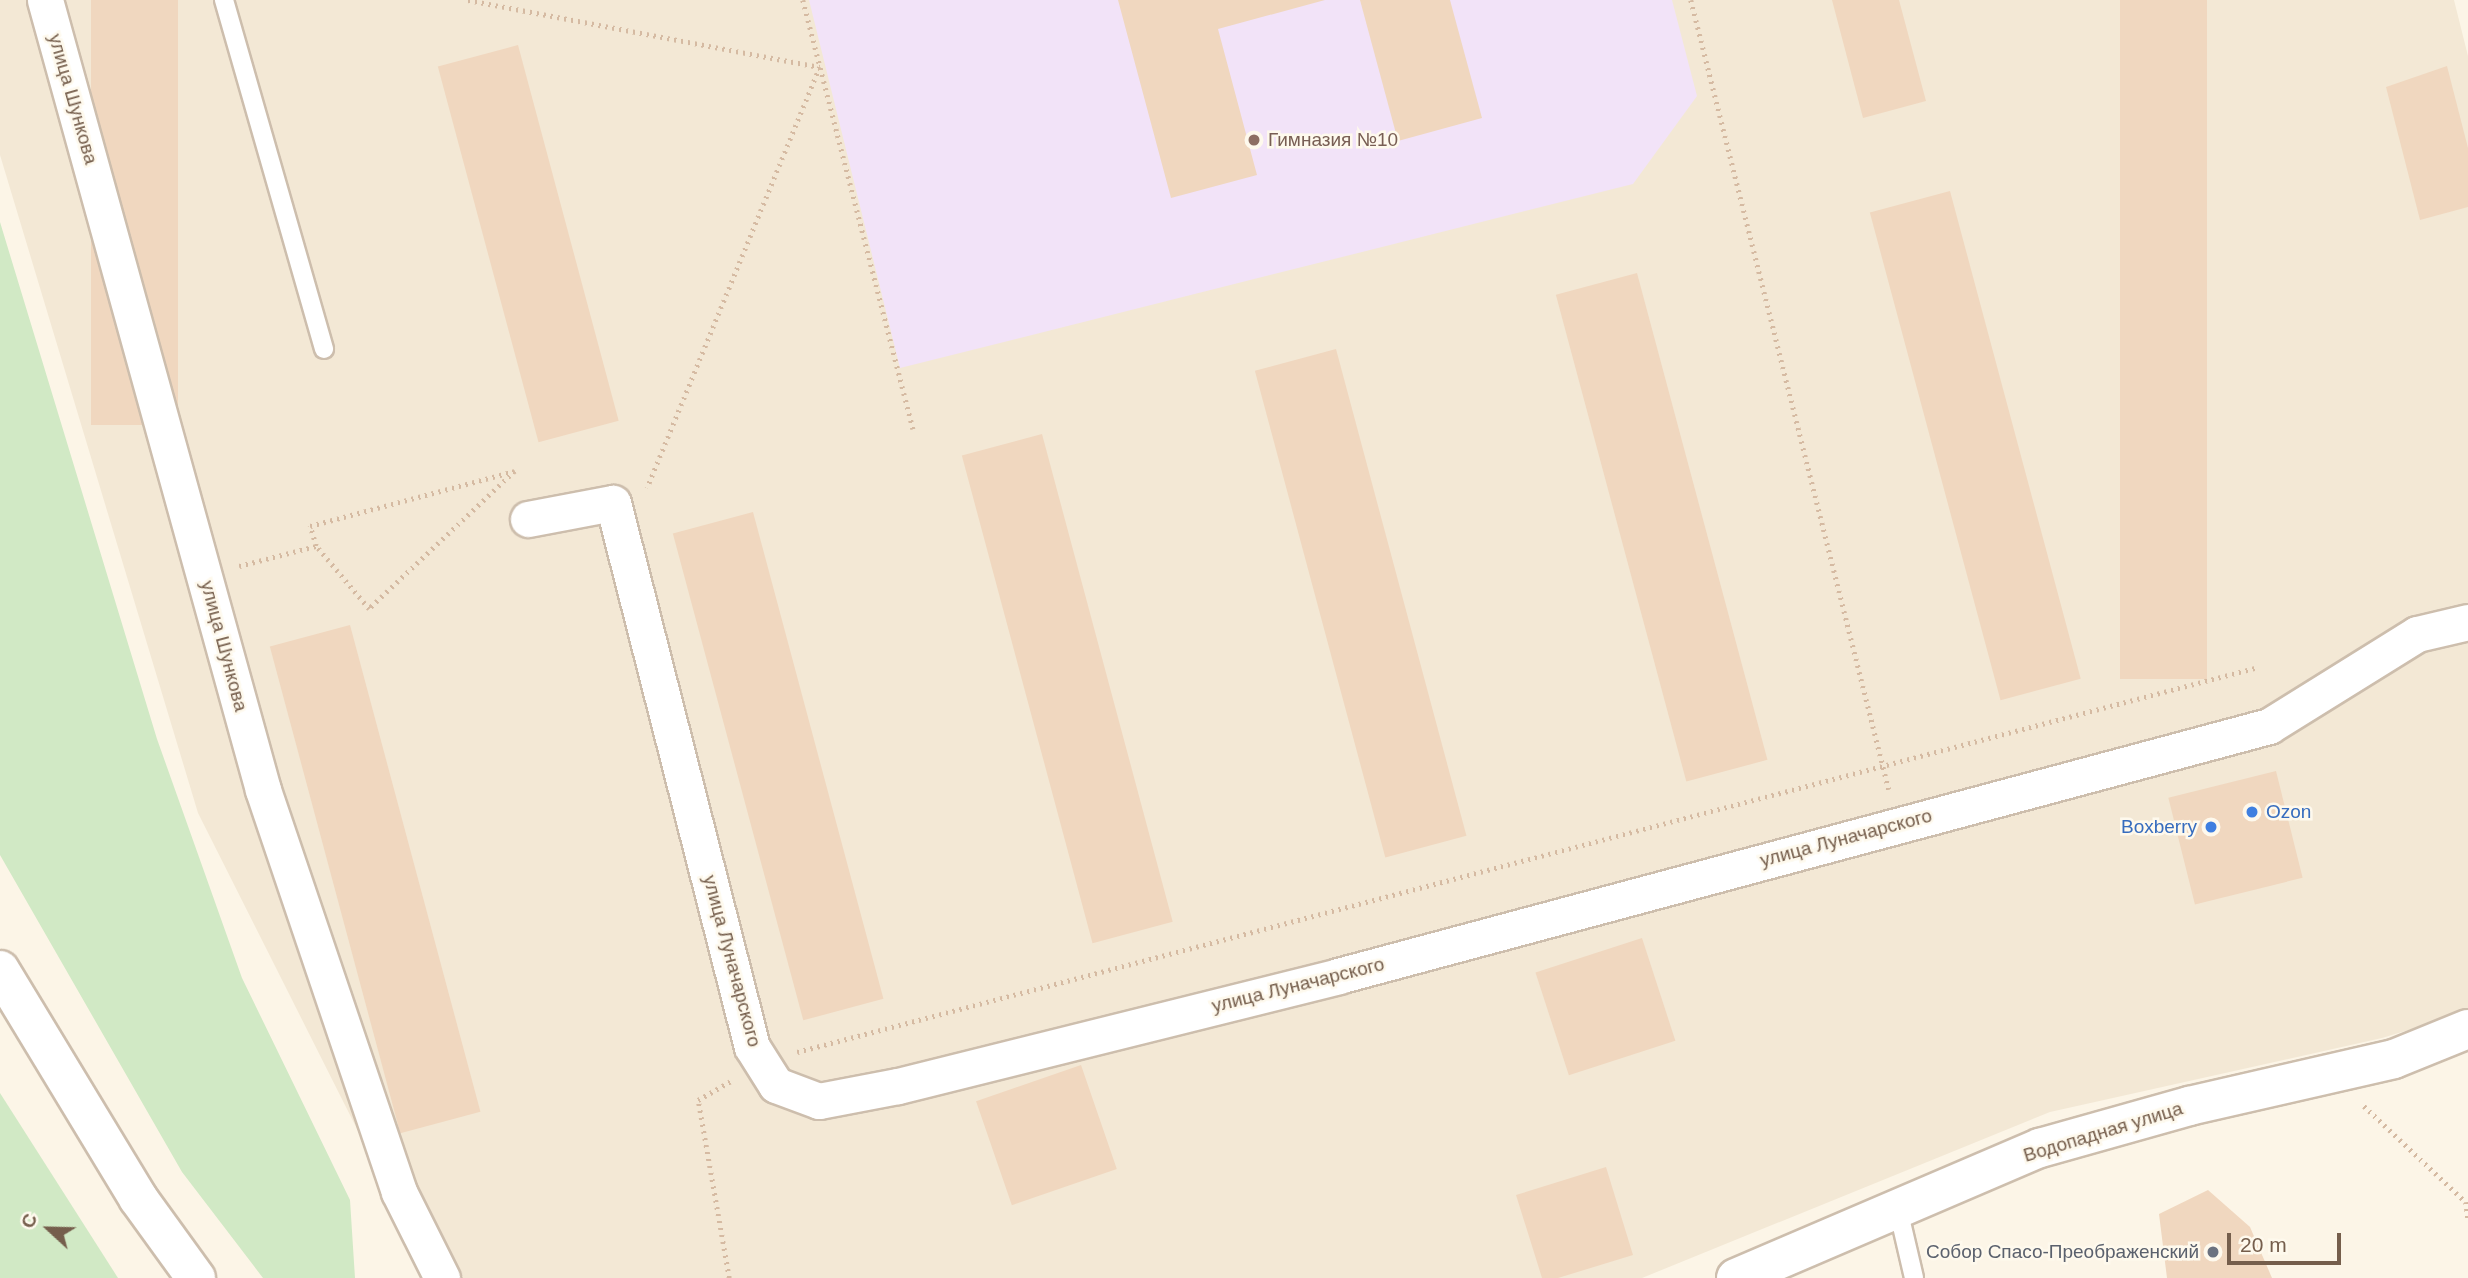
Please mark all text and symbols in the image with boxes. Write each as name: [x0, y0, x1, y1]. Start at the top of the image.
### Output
street label: улица Шункова: [44, 31, 102, 167]
place label: Гимназия №10: [1268, 129, 1398, 151]
marker: Гимназия №10: [1246, 132, 1262, 148]
street label: улица Шункова: [196, 578, 252, 714]
place label: Ozon: [2266, 801, 2311, 823]
street label: улица Луначарского: [1758, 804, 1934, 872]
marker: Ozon: [2244, 804, 2260, 820]
place label: Boxberry: [2121, 816, 2197, 838]
marker: Boxberry: [2203, 819, 2219, 835]
street label: улица Луначарского: [698, 873, 766, 1049]
street label: улица Луначарского: [1209, 953, 1387, 1017]
street label: Водопадная улица: [2021, 1097, 2185, 1167]
north arrow: [14, 1194, 84, 1264]
text: С: [17, 1211, 41, 1231]
scale bar: [2230, 1218, 2344, 1262]
text: 20 m: [2240, 1233, 2287, 1256]
place label: Собор Спасо-Преображенский: [1926, 1241, 2199, 1263]
marker: Собор Спасо-Преображенский: [2205, 1244, 2221, 1260]

